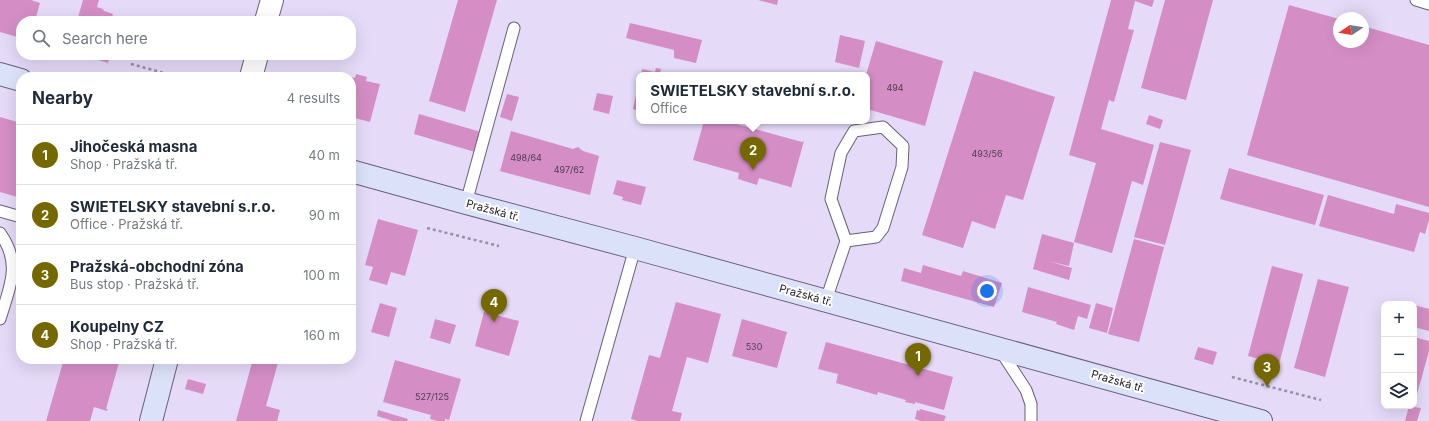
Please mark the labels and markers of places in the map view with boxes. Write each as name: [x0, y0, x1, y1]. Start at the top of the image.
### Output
pin: 2: [740, 137, 766, 170]
pin: 4: [481, 289, 507, 322]
pin: 1: [905, 343, 931, 376]
pin: 3: [1254, 354, 1280, 387]

